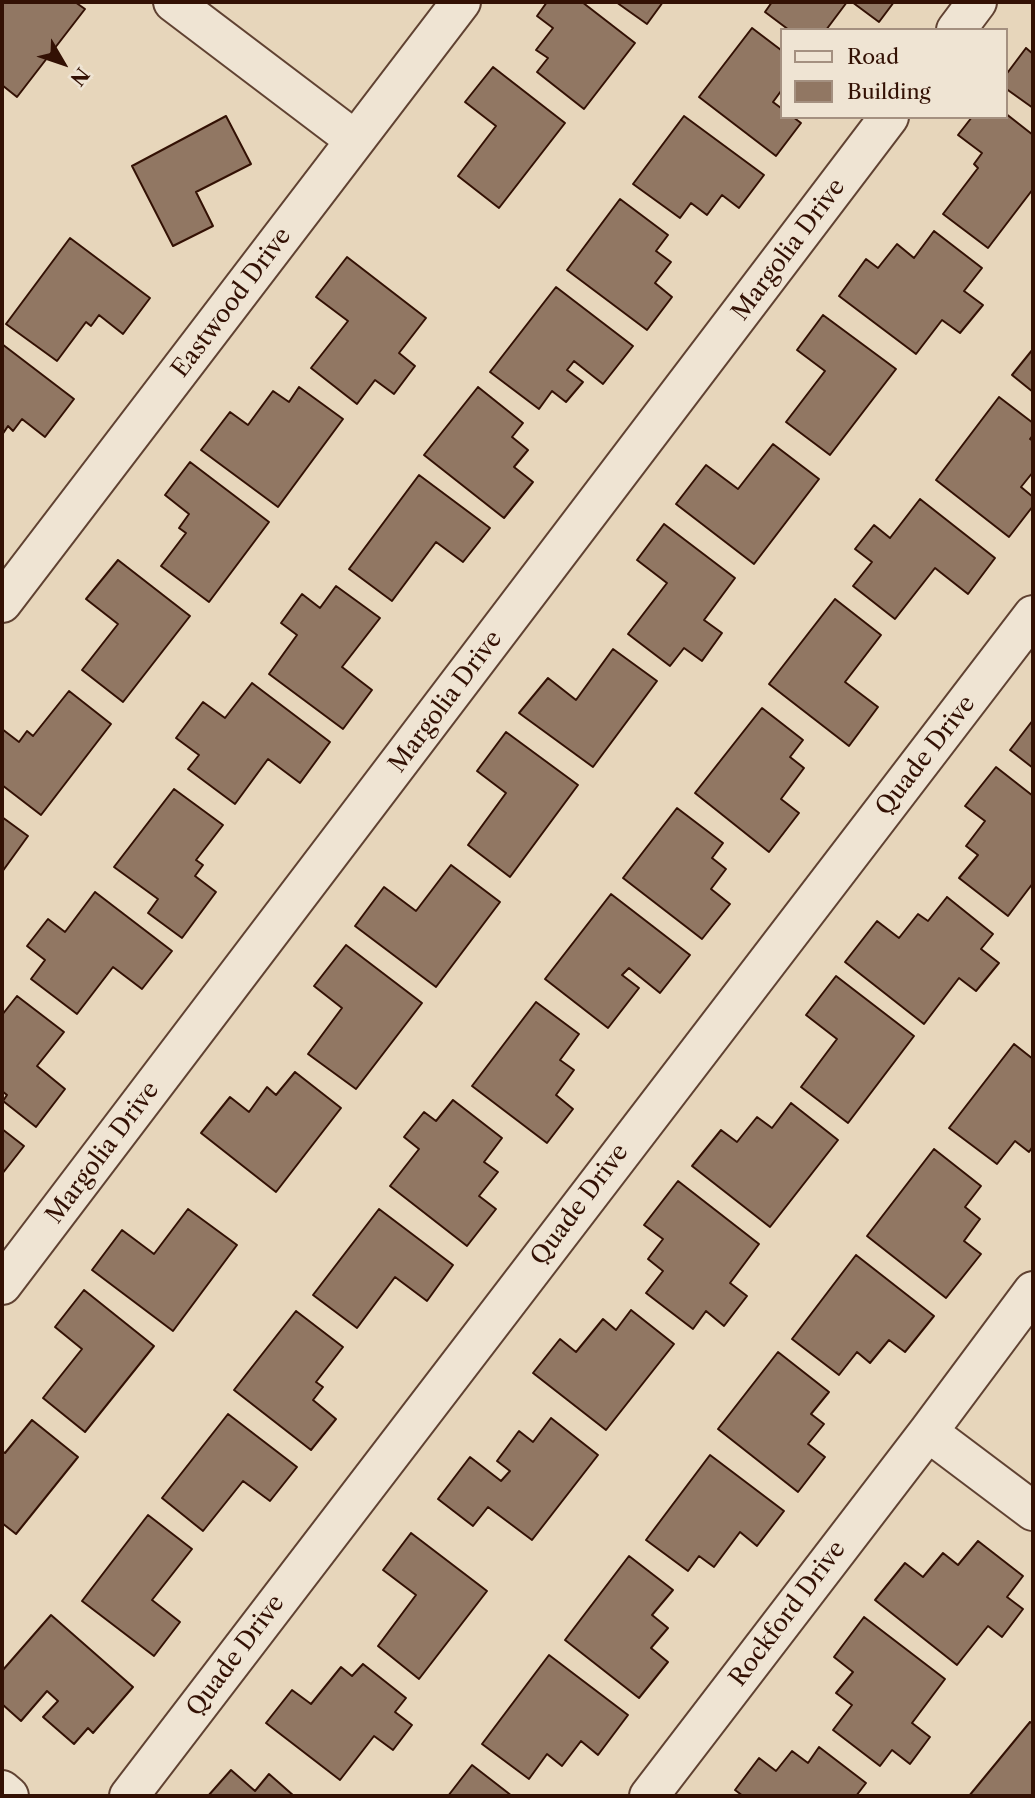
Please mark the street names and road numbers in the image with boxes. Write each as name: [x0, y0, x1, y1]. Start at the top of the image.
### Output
street label: Margolia Drive: [726, 174, 852, 326]
street label: Eastwood Drive: [166, 222, 298, 384]
street label: Margolia Drive: [383, 626, 509, 778]
street label: Quade Drive: [870, 690, 982, 822]
street label: Margolia Drive: [40, 1077, 166, 1229]
street label: Quade Drive: [525, 1139, 635, 1271]
street label: Rockford Drive: [724, 1536, 852, 1692]
street label: Quade Drive: [181, 1590, 291, 1722]

